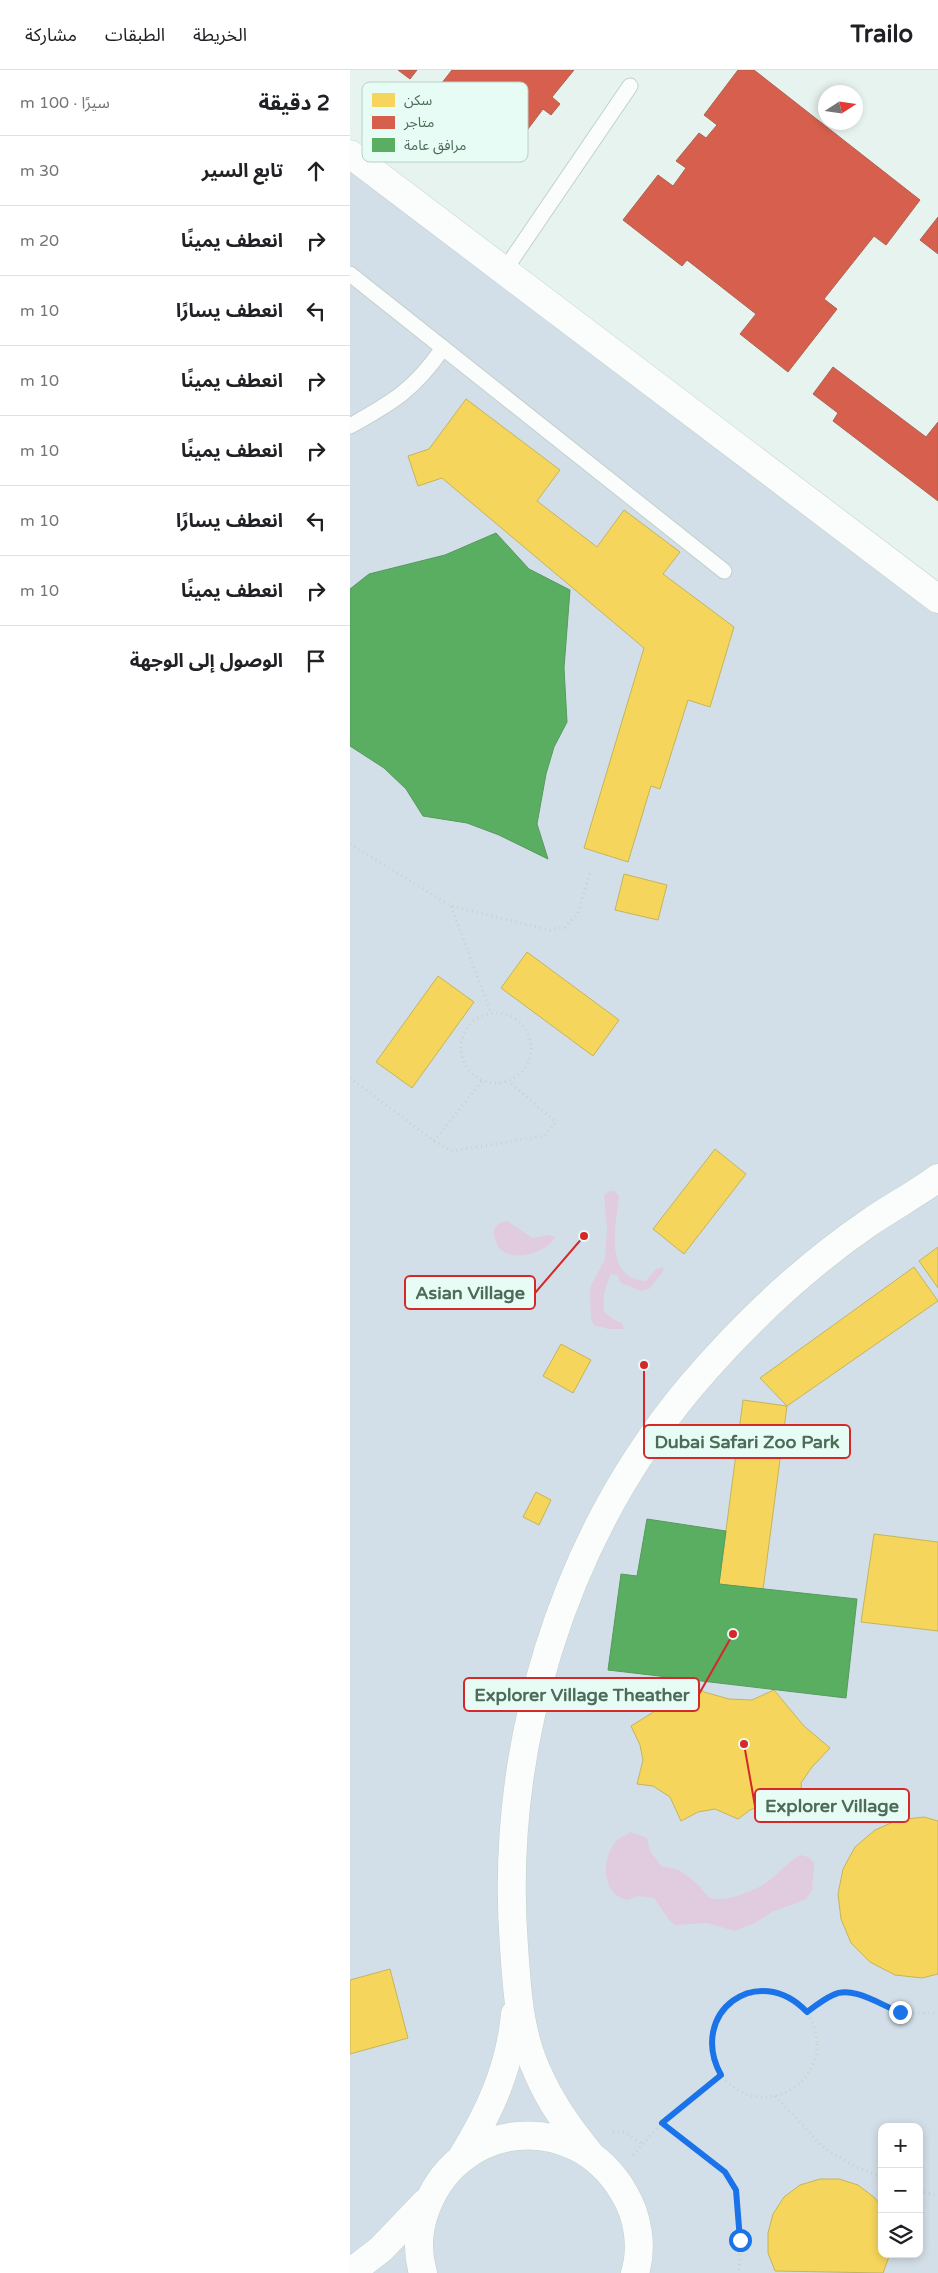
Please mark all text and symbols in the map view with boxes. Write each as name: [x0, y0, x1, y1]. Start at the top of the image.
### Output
text: Trailo: [851, 20, 913, 49]
text: مشاركة: [25, 24, 77, 46]
text: الطبقات: [105, 24, 165, 46]
text: الخريطة: [193, 24, 247, 46]
legend: [362, 82, 528, 162]
north arrow: [818, 85, 863, 130]
text: 2 دقيقة: [259, 91, 330, 116]
text: سكن: [404, 92, 432, 109]
text: سيرًا · 100 m: [20, 93, 110, 113]
text: متاجر: [403, 114, 434, 131]
text: مرافق عامة: [404, 137, 466, 155]
icon: ahead: [302, 157, 330, 185]
text: تابع السير: [202, 160, 283, 182]
text: 30 m: [20, 161, 59, 181]
icon: right: [302, 227, 330, 255]
text: انعطف يمينًا: [181, 230, 283, 252]
text: 20 m: [20, 231, 59, 251]
icon: left: [302, 297, 330, 325]
text: انعطف يسارًا: [176, 300, 283, 322]
text: 10 m: [20, 301, 59, 321]
icon: right: [302, 367, 330, 395]
text: انعطف يمينًا: [181, 370, 283, 392]
text: 10 m: [20, 371, 59, 391]
icon: right: [302, 437, 330, 465]
text: انعطف يمينًا: [181, 440, 283, 462]
text: 10 m: [20, 441, 59, 461]
icon: left: [302, 507, 330, 535]
text: انعطف يسارًا: [176, 510, 283, 532]
text: 10 m: [20, 511, 59, 531]
icon: right: [302, 577, 330, 605]
text: انعطف يمينًا: [181, 580, 283, 602]
text: 10 m: [20, 581, 59, 601]
icon: arrive: [302, 647, 330, 675]
text: الوصول إلى الوجهة: [130, 650, 283, 672]
callout: Asian Village: [405, 1276, 535, 1309]
text: Asian Village: [415, 1282, 525, 1304]
callout: Dubai Safari Zoo Park: [644, 1425, 850, 1458]
text: Dubai Safari Zoo Park: [654, 1431, 840, 1453]
callout: Explorer Village Theather: [464, 1678, 699, 1711]
text: Explorer Village Theather: [474, 1684, 691, 1706]
callout: Explorer Village: [755, 1789, 909, 1822]
text: Explorer Village: [765, 1795, 899, 1817]
route end: [889, 2001, 912, 2024]
map controls: [878, 2123, 923, 2258]
button: +: [878, 2123, 923, 2168]
button: −: [878, 2168, 923, 2213]
button: layers: [878, 2213, 923, 2258]
route start: [729, 2229, 752, 2252]

